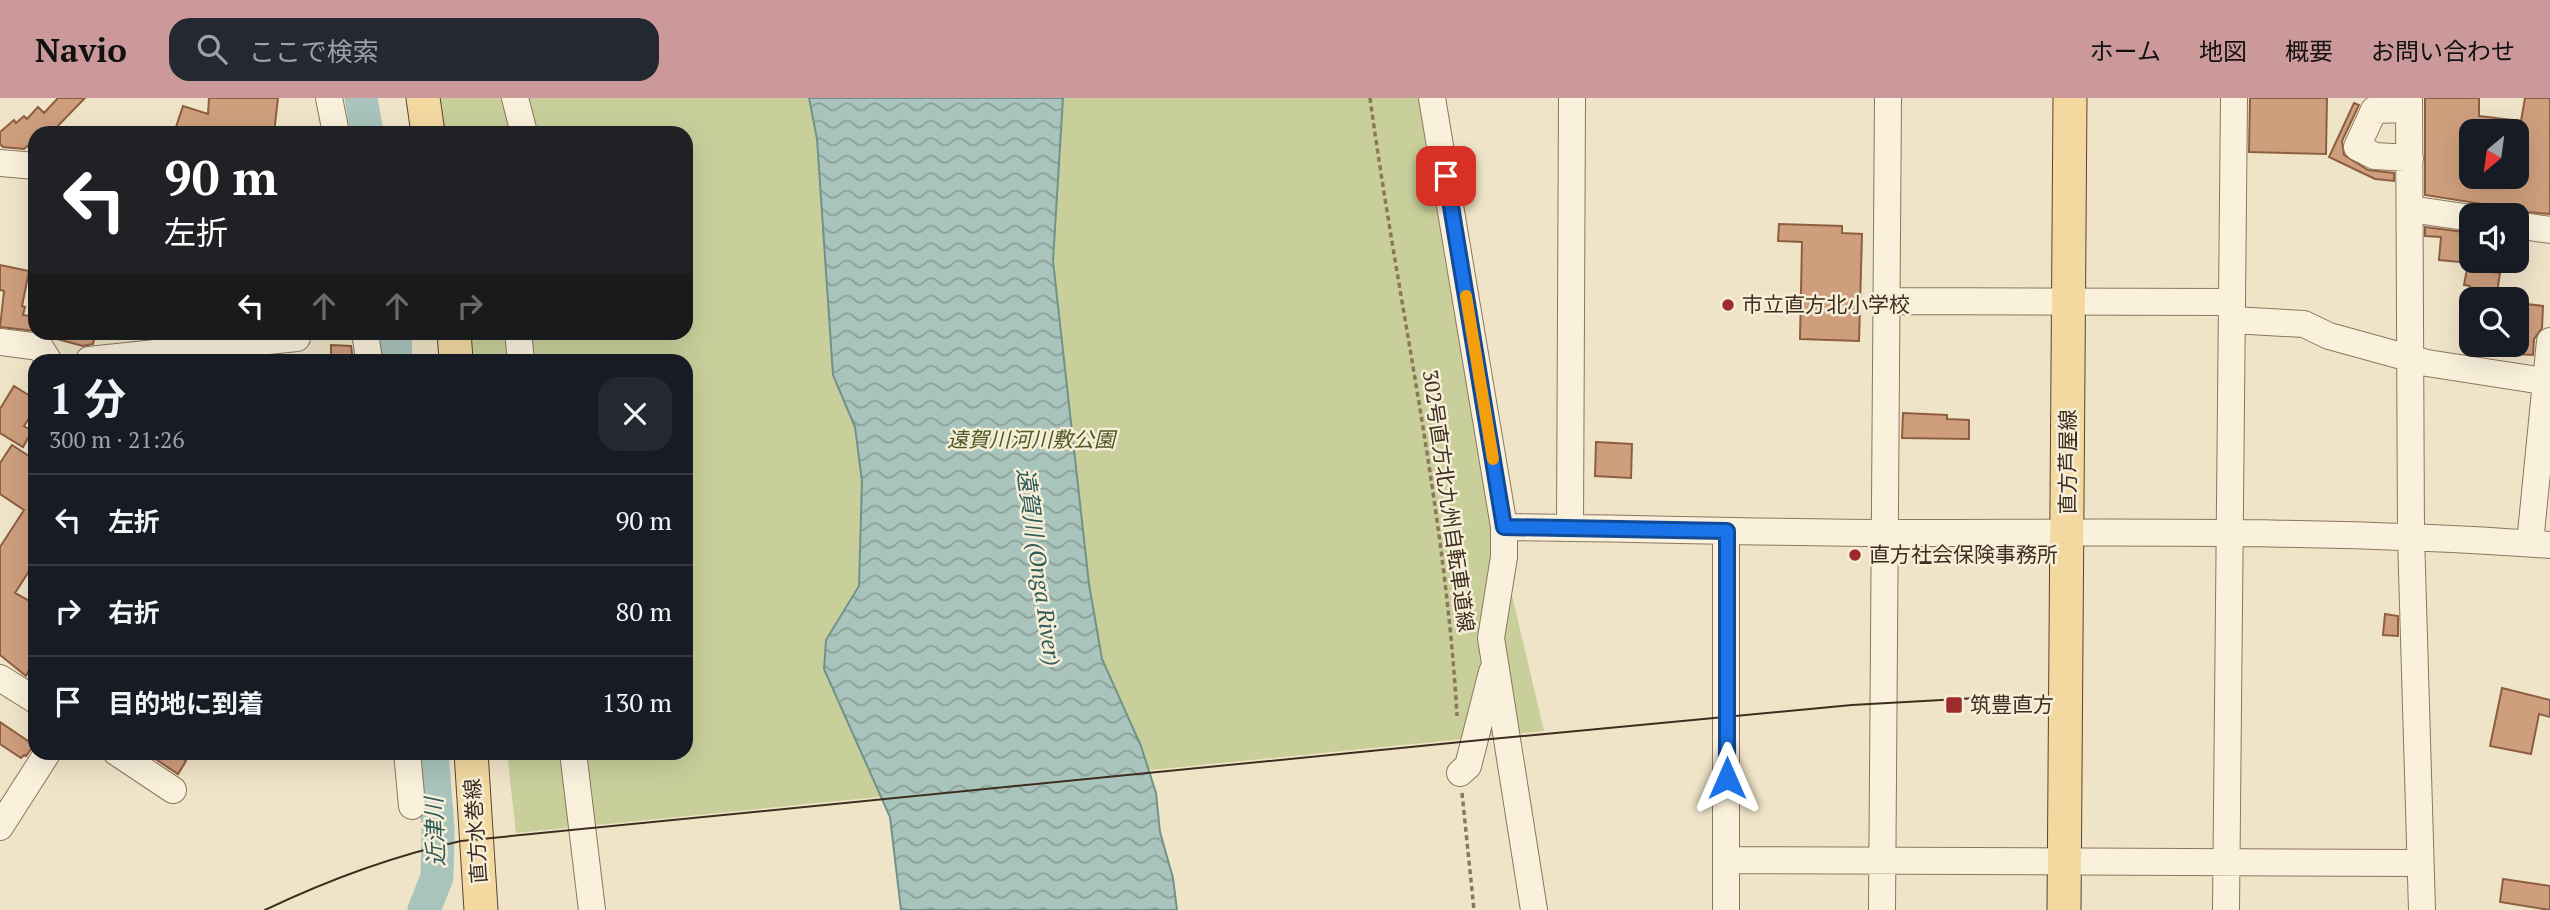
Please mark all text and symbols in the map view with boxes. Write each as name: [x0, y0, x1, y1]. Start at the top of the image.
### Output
search box: [169, 18, 659, 81]
text: Navio: [35, 28, 127, 71]
icon: search: [193, 30, 231, 68]
text: ここで検索: [249, 34, 379, 68]
text: ホーム: [2090, 35, 2161, 67]
text: 地図: [2199, 35, 2247, 67]
text: 概要: [2285, 35, 2333, 67]
text: お問い合わせ: [2371, 35, 2515, 67]
north arrow: [2459, 119, 2529, 189]
map controls: [2459, 119, 2529, 357]
text: 90 m: [164, 144, 278, 209]
pin: [1416, 146, 1476, 206]
icon: left: [49, 154, 140, 245]
icon: arrive: [1427, 157, 1465, 195]
button: sound: [2459, 203, 2529, 273]
text: 左折: [164, 211, 228, 253]
icon: left: [232, 287, 270, 325]
icon: ahead: [305, 287, 343, 325]
icon: ahead: [378, 287, 416, 325]
icon: right: [451, 287, 489, 325]
button: search: [2459, 287, 2529, 357]
place label: 市立直方北小学校: [1742, 290, 1910, 318]
marker: 市立直方北小学校: [1720, 297, 1736, 313]
street label: 302号直方北九州自転車道線: [1417, 368, 1481, 634]
text: 1 分: [49, 370, 126, 426]
button: close: [598, 377, 672, 451]
street label: 直方芦屋線: [2053, 410, 2081, 515]
text: 300 m · 21:26: [49, 424, 184, 455]
park label: 遠賀川河川敷公園: [947, 425, 1118, 453]
water label: 遠賀川 (Onga River): [1010, 466, 1069, 668]
icon: left: [49, 501, 87, 539]
text: 90 m: [616, 503, 672, 537]
text: 左折: [108, 504, 160, 538]
place label: 直方社会保険事務所: [1869, 540, 2058, 568]
marker: 直方社会保険事務所: [1847, 547, 1863, 563]
icon: right: [49, 592, 87, 630]
text: 80 m: [616, 594, 672, 628]
text: 右折: [108, 595, 160, 629]
icon: arrive: [49, 683, 87, 721]
text: 130 m: [602, 685, 672, 719]
text: 目的地に到着: [108, 686, 264, 720]
place label: 筑豊直方: [1970, 690, 2054, 718]
marker: 筑豊直方: [1944, 695, 1964, 715]
position arrow: [1690, 741, 1764, 815]
street label: 直方水巻線: [457, 778, 493, 884]
water label: 近津川: [418, 794, 451, 867]

